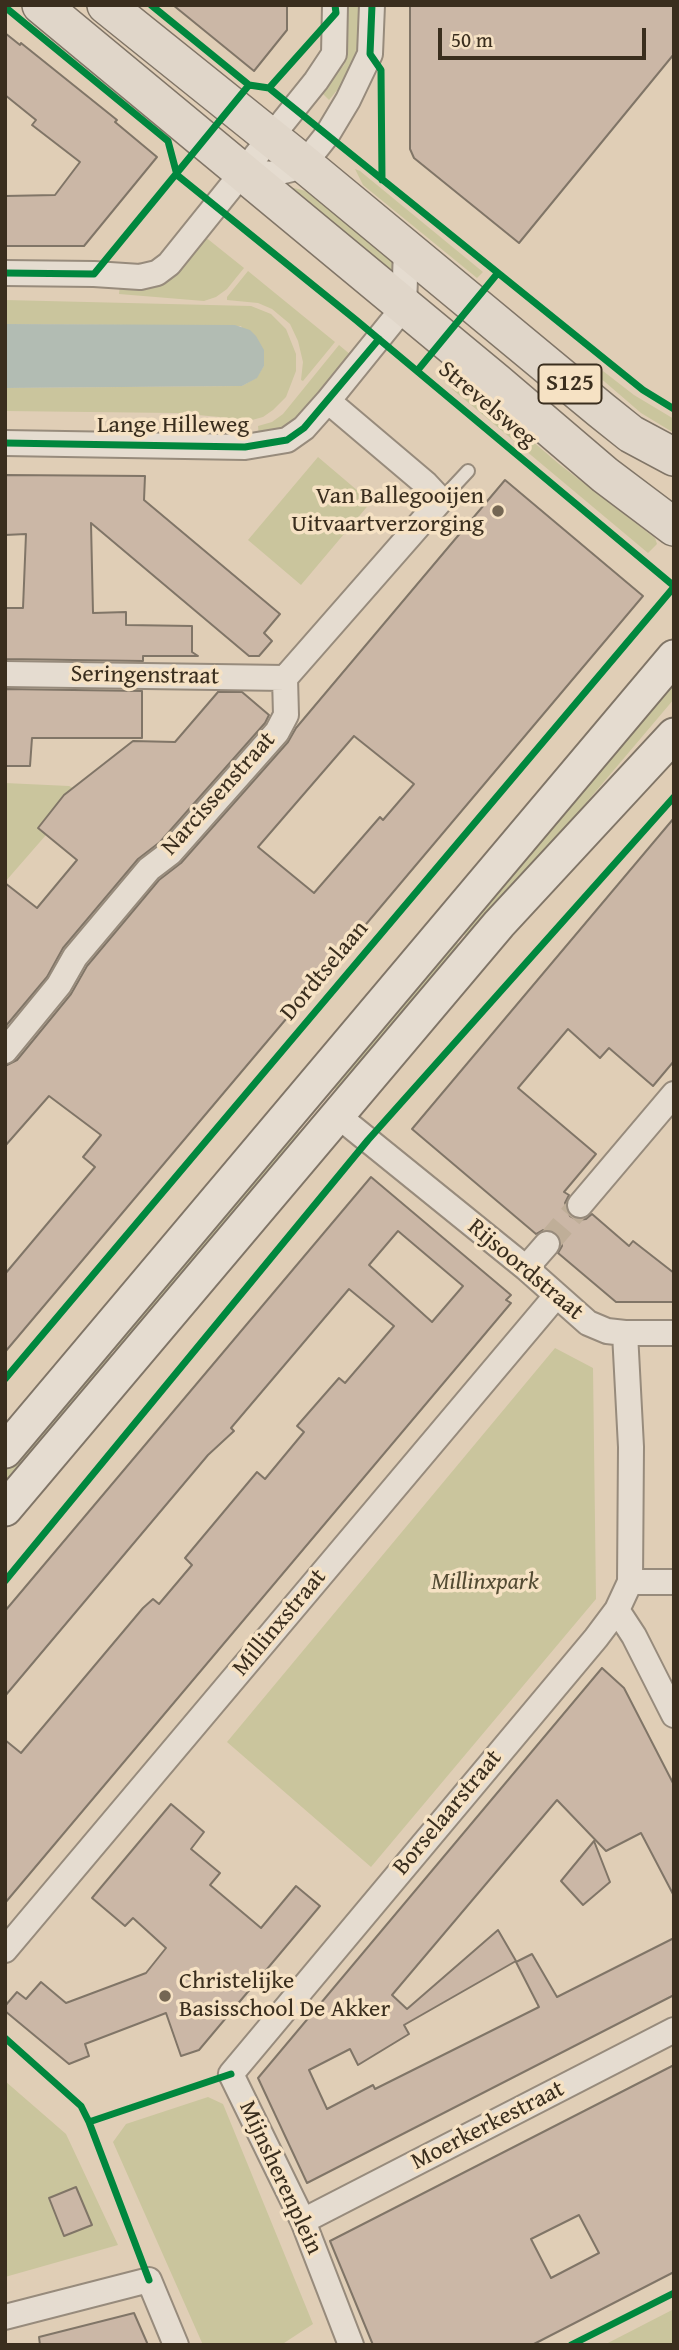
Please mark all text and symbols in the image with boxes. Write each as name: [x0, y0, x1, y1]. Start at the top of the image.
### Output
scale bar: [441, 14, 649, 58]
text: 50 m: [451, 24, 493, 55]
street label: Strevelsweg: [432, 356, 542, 454]
road number: S125: [538, 364, 602, 404]
street label: Lange Hilleweg: [97, 412, 249, 440]
place label: Van Ballegooijen Uitvaartverzorging: [291, 483, 484, 539]
marker: Van Ballegooijen Uitvaartverzorging: [490, 503, 506, 519]
street label: Seringenstraat: [70, 660, 220, 692]
street label: Narcissenstraat: [156, 726, 282, 862]
street label: Dordtselaan: [275, 915, 375, 1027]
street label: Rijsoordstraat: [461, 1213, 589, 1327]
street label: Millinxstraat: [227, 1564, 333, 1682]
park label: Millinxpark: [431, 1569, 539, 1597]
street label: Borselaarstraat: [387, 1745, 509, 1881]
place label: Christelijke Basisschool De Akker: [179, 1968, 390, 2024]
marker: Christelijke Basisschool De Akker: [157, 1988, 173, 2004]
street label: Moerkerkestraat: [407, 2075, 569, 2177]
street label: Mijnsherenplein: [232, 2097, 328, 2259]

